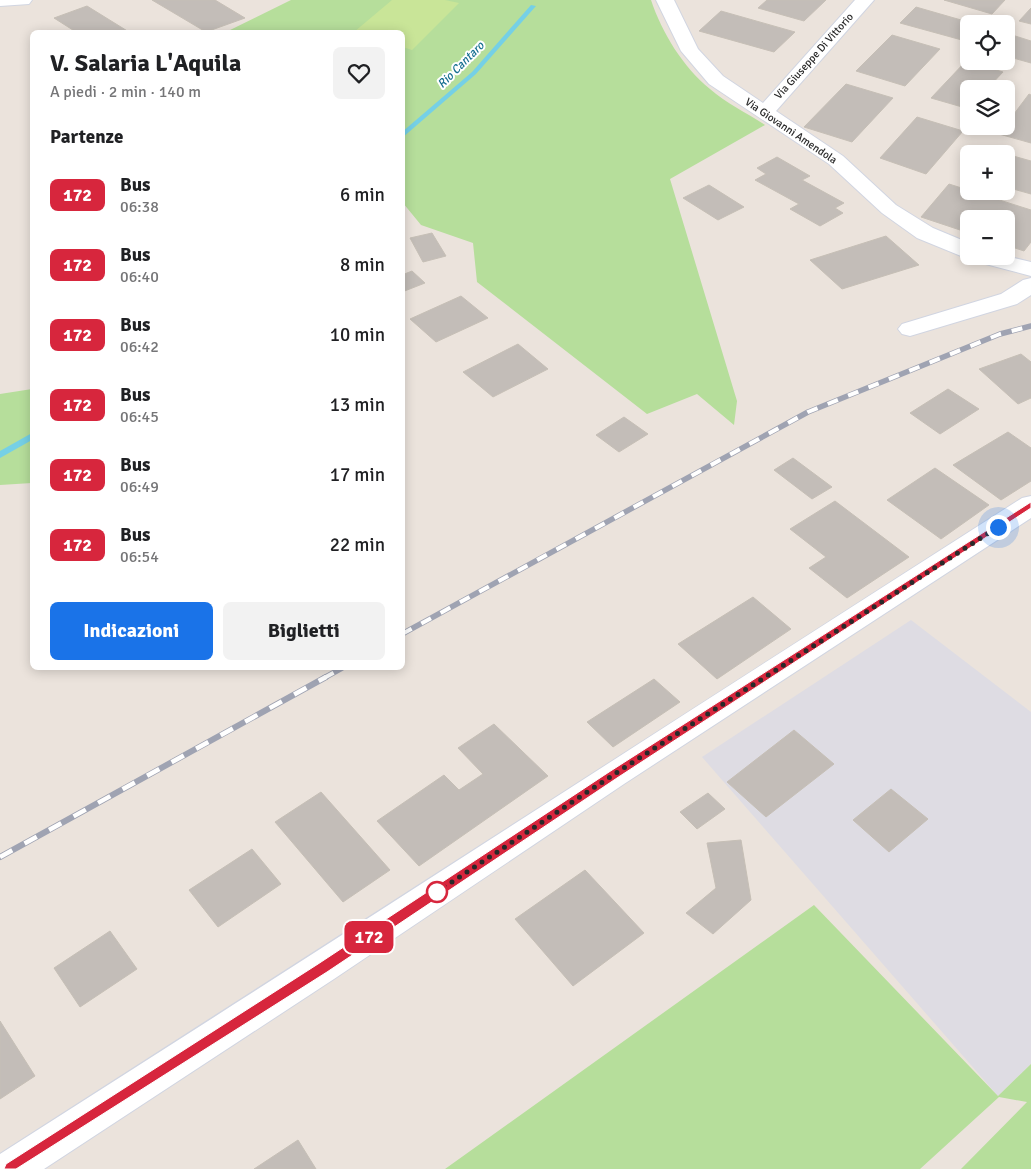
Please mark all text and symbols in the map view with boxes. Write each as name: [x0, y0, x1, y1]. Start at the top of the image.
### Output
street label: Via Giuseppe Di Vittorio: [772, 10, 856, 102]
map controls: [960, 15, 1015, 265]
button: locate: [960, 15, 1015, 70]
water label: Rio Cantaro: [435, 38, 488, 91]
button: heart: [333, 47, 385, 99]
text: V. Salaria L'Aquila: [50, 48, 241, 78]
button: layers: [960, 80, 1015, 135]
text: A piedi · 2 min · 140 m: [50, 82, 201, 102]
street label: Via Giovanni Amendola: [742, 95, 840, 167]
text: Partenze: [50, 125, 123, 149]
button: +: [960, 145, 1015, 200]
text: Bus: [120, 173, 151, 197]
text: 6 min: [340, 183, 385, 207]
text: 172: [63, 184, 92, 206]
text: 06:38: [120, 197, 159, 217]
button: −: [960, 210, 1015, 265]
text: Bus: [120, 243, 151, 267]
text: 8 min: [340, 253, 385, 277]
text: 172: [63, 254, 92, 276]
text: 06:40: [120, 267, 159, 287]
text: Bus: [120, 313, 151, 337]
text: 10 min: [330, 323, 385, 347]
text: 172: [63, 324, 92, 346]
text: 06:42: [120, 337, 159, 357]
text: Bus: [120, 383, 151, 407]
text: 13 min: [330, 393, 385, 417]
text: 172: [63, 394, 92, 416]
text: 06:45: [120, 407, 159, 427]
text: Bus: [120, 453, 151, 477]
text: 17 min: [330, 463, 385, 487]
text: 172: [63, 464, 92, 486]
text: 06:49: [120, 477, 159, 497]
your location: [986, 515, 1011, 540]
text: Bus: [120, 523, 151, 547]
text: 22 min: [330, 533, 385, 557]
text: 172: [63, 534, 92, 556]
text: 06:54: [120, 547, 159, 567]
button: Indicazioni: [50, 602, 213, 660]
button: Biglietti: [223, 602, 385, 660]
unlabelled marker: [426, 881, 448, 903]
line badge: 172: [340, 921, 398, 953]
text: 172: [354, 926, 384, 948]

